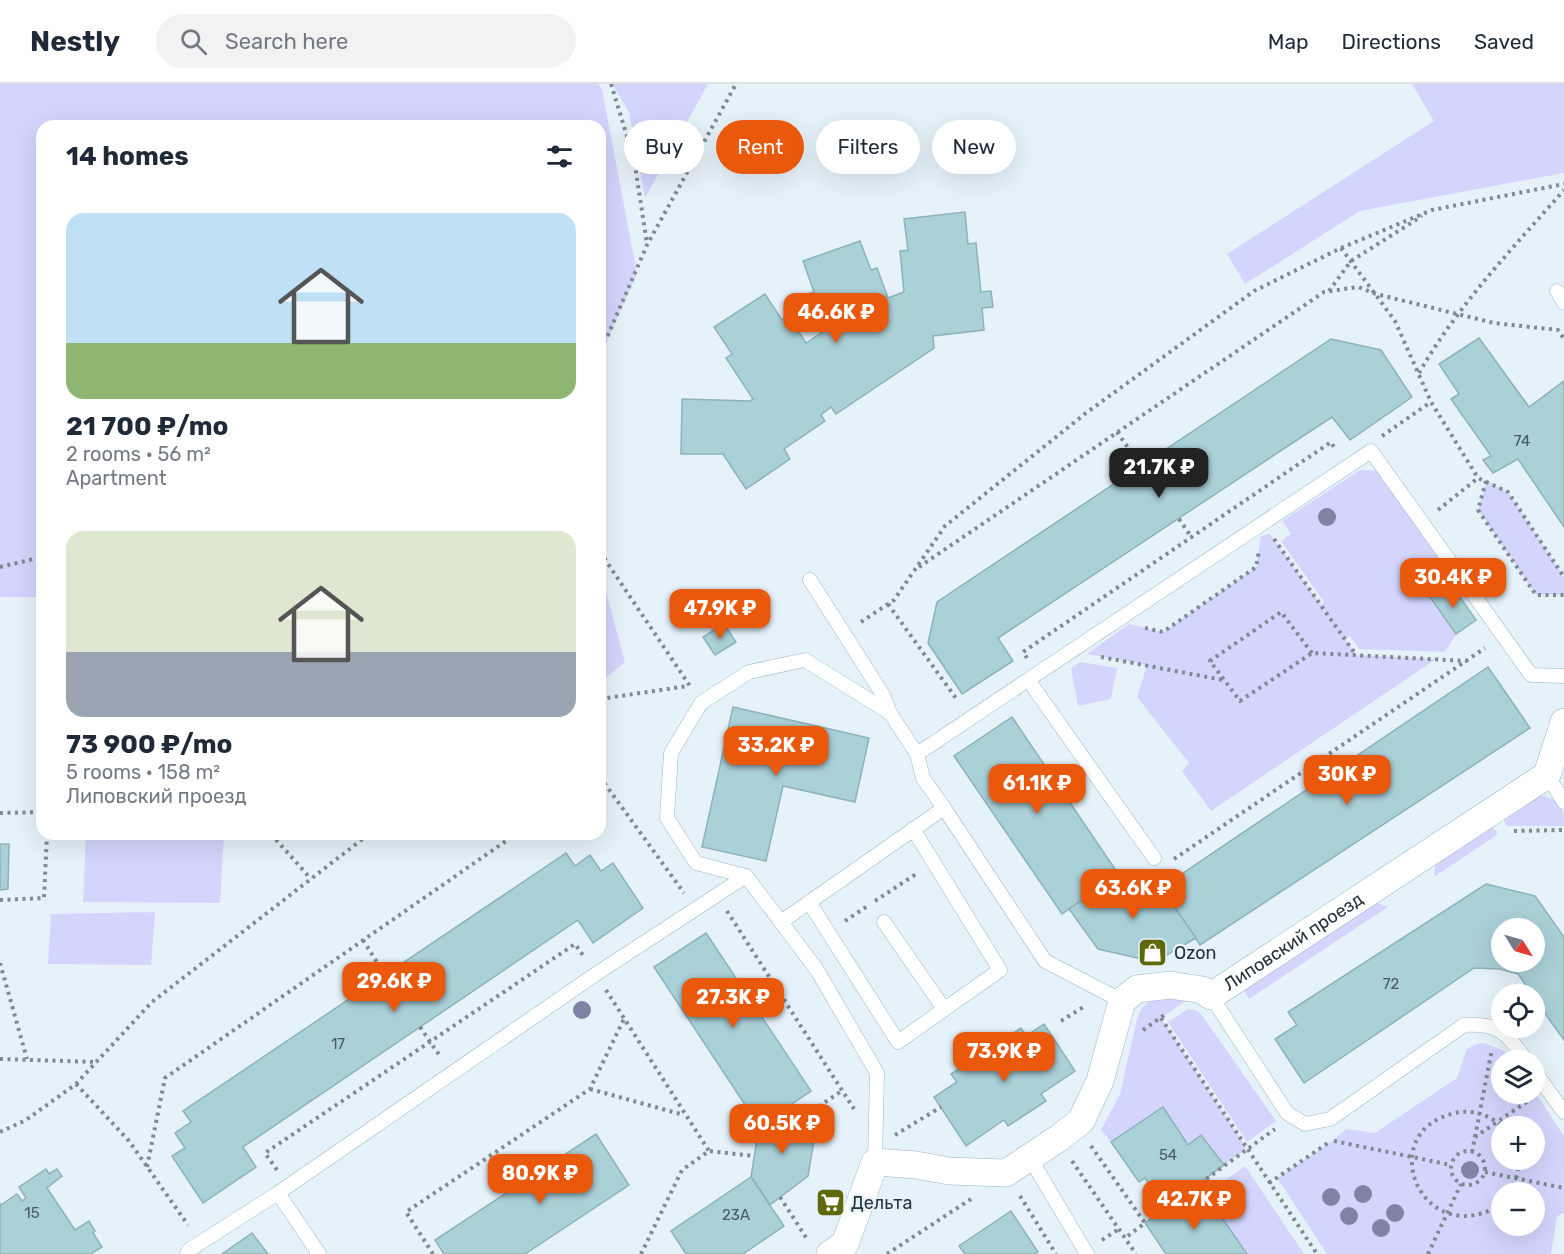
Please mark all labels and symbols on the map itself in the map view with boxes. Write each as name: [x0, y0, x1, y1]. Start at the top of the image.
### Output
pin: 46.6K ₽: [781, 293, 891, 344]
house number: 74: [1514, 432, 1530, 450]
pin: 21.7K ₽: [1104, 448, 1214, 499]
pin: 30.4K ₽: [1398, 558, 1508, 609]
pin: 47.9K ₽: [665, 589, 775, 640]
pin: 33.2K ₽: [721, 726, 831, 777]
pin: 30K ₽: [1305, 755, 1389, 806]
pin: 61.1K ₽: [982, 764, 1092, 815]
pin: 63.6K ₽: [1078, 869, 1188, 920]
street label: Липовский проезд: [1219, 888, 1367, 996]
north arrow: [1491, 918, 1545, 972]
shop icon: Ozon: [1137, 937, 1169, 969]
place label: Ozon: [1174, 942, 1216, 964]
pin: 29.6K ₽: [339, 962, 449, 1013]
house number: 72: [1383, 975, 1399, 993]
pin: 27.3K ₽: [678, 978, 788, 1029]
pin: 73.9K ₽: [949, 1032, 1059, 1083]
house number: 17: [331, 1035, 345, 1053]
pin: 60.5K ₽: [727, 1104, 837, 1155]
house number: 54: [1159, 1146, 1177, 1164]
pin: 80.9K ₽: [485, 1154, 595, 1205]
pin: 42.7K ₽: [1139, 1180, 1249, 1231]
supermarket icon: Дельта: [814, 1187, 846, 1219]
place label: Дельта: [851, 1192, 912, 1214]
house number: 15: [24, 1204, 40, 1222]
house number: 23А: [722, 1206, 750, 1224]

